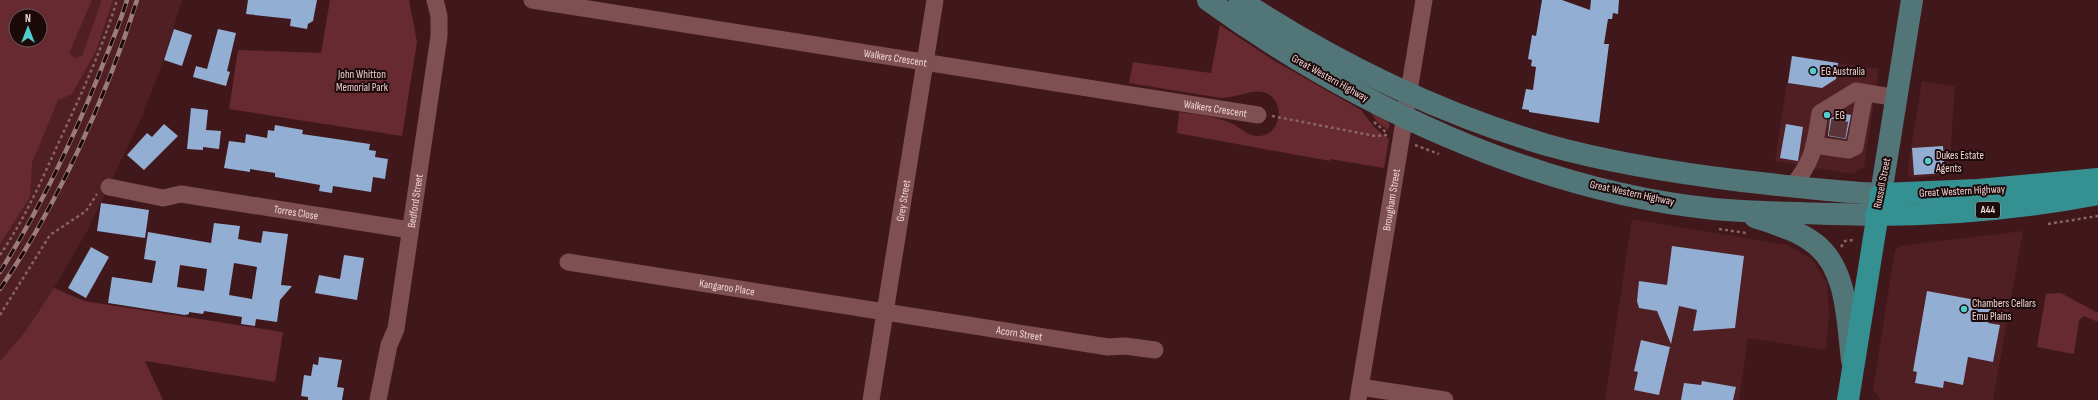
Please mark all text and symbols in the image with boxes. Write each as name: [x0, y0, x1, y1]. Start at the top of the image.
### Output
north arrow: [8, 8, 48, 48]
text: N: [25, 12, 31, 25]
street label: Walkers Crescent: [863, 46, 929, 69]
street label: Great Western Highway: [1289, 51, 1371, 105]
place label: EG Australia: [1821, 65, 1865, 78]
marker: EG Australia: [1808, 66, 1818, 76]
park label: John Whitton Memorial Park: [336, 68, 389, 94]
street label: Walkers Crescent: [1183, 97, 1249, 120]
place label: EG: [1835, 109, 1845, 122]
marker: EG: [1822, 110, 1832, 120]
place label: Dukes Estate Agents: [1935, 149, 1984, 175]
street label: Russell Street: [1871, 156, 1893, 209]
marker: Dukes Estate Agents: [1923, 156, 1933, 166]
street label: Brougham Street: [1380, 167, 1403, 232]
street label: Bedford Street: [404, 173, 425, 229]
street label: Grey Street: [893, 178, 913, 222]
street label: Great Western Highway: [1589, 178, 1676, 208]
street label: Great Western Highway: [1919, 182, 2006, 200]
street label: Torres Close: [273, 202, 319, 222]
road number: A44: [1976, 202, 2000, 218]
street label: Kangaroo Place: [698, 276, 756, 298]
place label: Chambers Cellars Emu Plains: [1972, 297, 2036, 323]
marker: Chambers Cellars Emu Plains: [1959, 304, 1969, 314]
street label: Acorn Street: [994, 323, 1044, 343]

